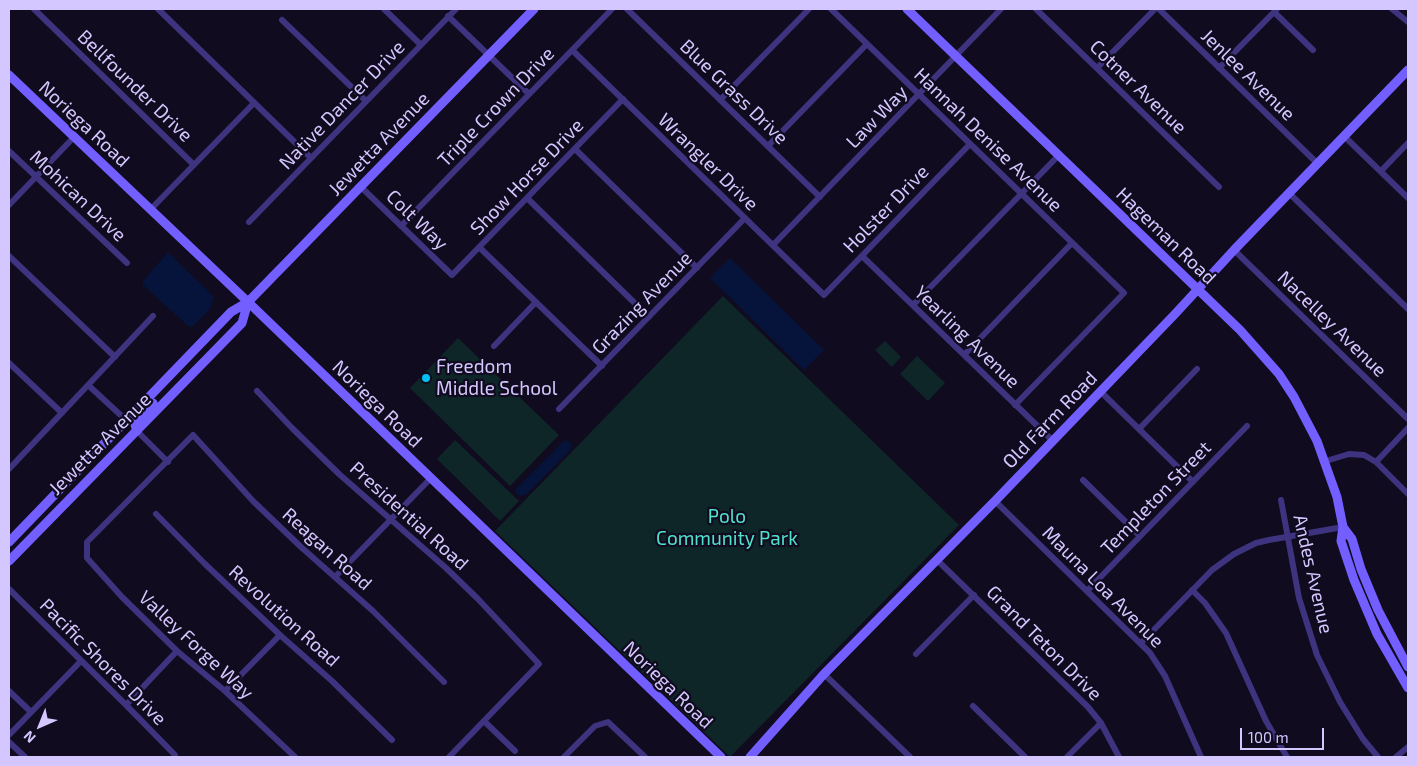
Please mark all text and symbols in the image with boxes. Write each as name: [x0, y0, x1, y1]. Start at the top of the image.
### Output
street label: Bellfounder Drive: [73, 25, 197, 147]
street label: Jenlee Avenue: [1196, 25, 1300, 125]
street label: Blue Grass Drive: [675, 35, 793, 149]
street label: Cotner Avenue: [1085, 35, 1191, 139]
street label: Native Dancer Drive: [275, 36, 409, 174]
street label: Triple Crown Drive: [433, 42, 559, 172]
street label: Hannah Denise Avenue: [909, 63, 1067, 217]
street label: Noriega Road: [34, 76, 134, 172]
street label: Law Way: [842, 81, 912, 153]
street label: Jewetta Avenue: [324, 87, 434, 201]
street label: Wrangler Drive: [653, 109, 763, 215]
street label: Show Horse Drive: [466, 114, 588, 240]
street label: Mohican Drive: [25, 146, 131, 246]
street label: Holster Drive: [838, 160, 934, 258]
street label: Hageman Road: [1111, 183, 1221, 289]
street label: Colt Way: [381, 185, 453, 255]
street label: Grazing Avenue: [587, 247, 697, 359]
street label: Nacelley Avenue: [1273, 266, 1391, 382]
street label: Yearling Avenue: [910, 281, 1024, 393]
street label: Noriega Road: [327, 356, 427, 452]
place label: Freedom Middle School: [436, 356, 557, 400]
street label: Old Farm Road: [998, 367, 1102, 473]
marker: Freedom Middle School: [420, 372, 432, 384]
street label: Jewetta Avenue: [44, 388, 156, 500]
street label: Templeton Street: [1096, 437, 1216, 559]
street label: Presidential Road: [345, 457, 473, 575]
street label: Reagan Road: [278, 503, 376, 595]
park label: Polo Community Park: [656, 506, 798, 550]
street label: Andes Avenue: [1288, 512, 1338, 636]
street label: Mauna Loa Avenue: [1037, 521, 1169, 653]
street label: Revolution Road: [224, 560, 344, 672]
street label: Grand Teton Drive: [982, 581, 1106, 705]
street label: Valley Forge Way: [134, 586, 258, 704]
street label: Pacific Shores Drive: [35, 594, 171, 730]
street label: Noriega Road: [618, 637, 718, 733]
north arrow: [15, 701, 65, 751]
scale bar: [1242, 718, 1326, 750]
text: N: [20, 728, 39, 747]
text: 100 m: [1248, 728, 1289, 746]

